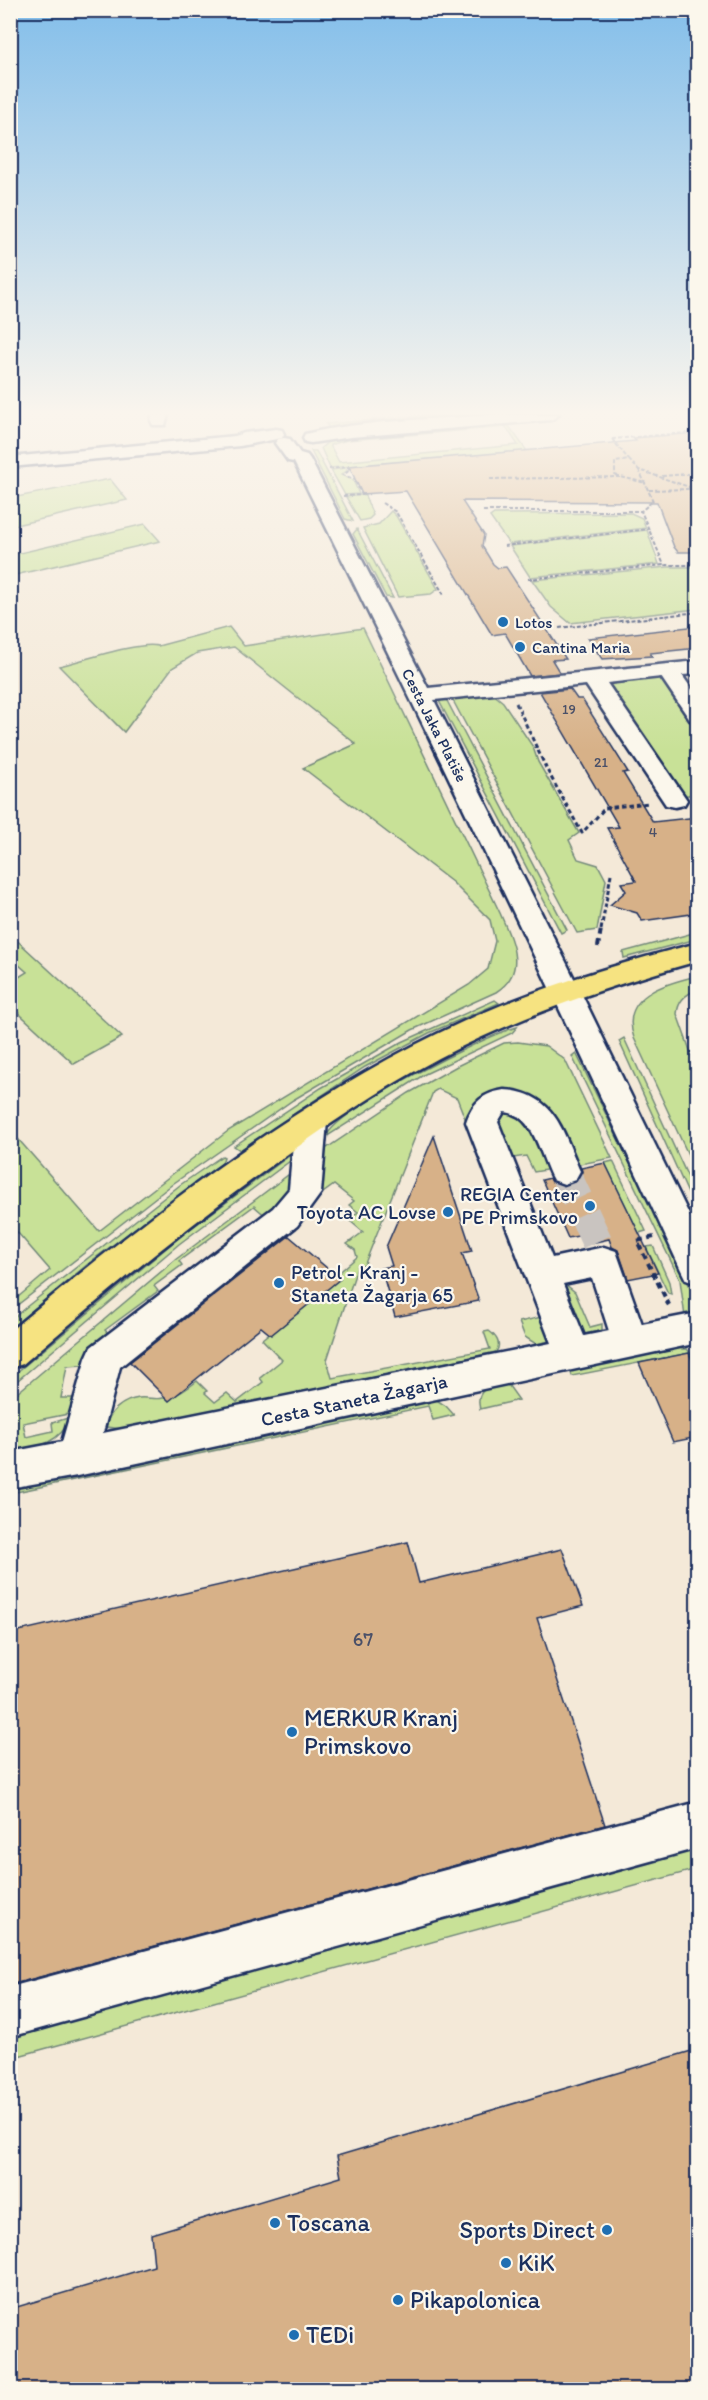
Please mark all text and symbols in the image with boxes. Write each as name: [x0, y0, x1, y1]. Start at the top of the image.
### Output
place label: Lotos: [515, 613, 552, 632]
marker: Lotos: [496, 615, 510, 629]
place label: Cantina Maria: [532, 638, 631, 657]
marker: Cantina Maria: [513, 640, 527, 654]
street label: Cesta Jaka Platiše: [398, 665, 471, 785]
house number: 19: [562, 701, 576, 718]
house number: 21: [594, 754, 608, 771]
house number: 4: [649, 824, 658, 841]
place label: REGIA Center PE Primskovo: [460, 1182, 578, 1229]
marker: REGIA Center PE Primskovo: [583, 1199, 597, 1213]
place label: Toyota AC Lovse: [297, 1200, 436, 1224]
marker: Toyota AC Lovse: [441, 1205, 455, 1219]
place label: Petrol - Kranj - Staneta Žagarja 65: [291, 1260, 453, 1307]
marker: Petrol - Kranj - Staneta Žagarja 65: [272, 1276, 286, 1290]
street label: Cesta Staneta Žagarja: [259, 1368, 450, 1431]
house number: 67: [353, 1627, 373, 1651]
place label: MERKUR Kranj Primskovo: [304, 1703, 458, 1760]
marker: MERKUR Kranj Primskovo: [285, 1725, 299, 1739]
place label: Toscana: [287, 2208, 370, 2237]
place label: Sports Direct: [459, 2215, 595, 2244]
marker: Toscana: [268, 2216, 282, 2230]
marker: Sports Direct: [600, 2223, 614, 2237]
place label: KiK: [518, 2248, 555, 2277]
marker: KiK: [499, 2256, 513, 2270]
place label: Pikapolonica: [410, 2285, 541, 2314]
marker: Pikapolonica: [391, 2293, 405, 2307]
place label: TEDi: [306, 2320, 354, 2349]
marker: TEDi: [287, 2328, 301, 2342]

